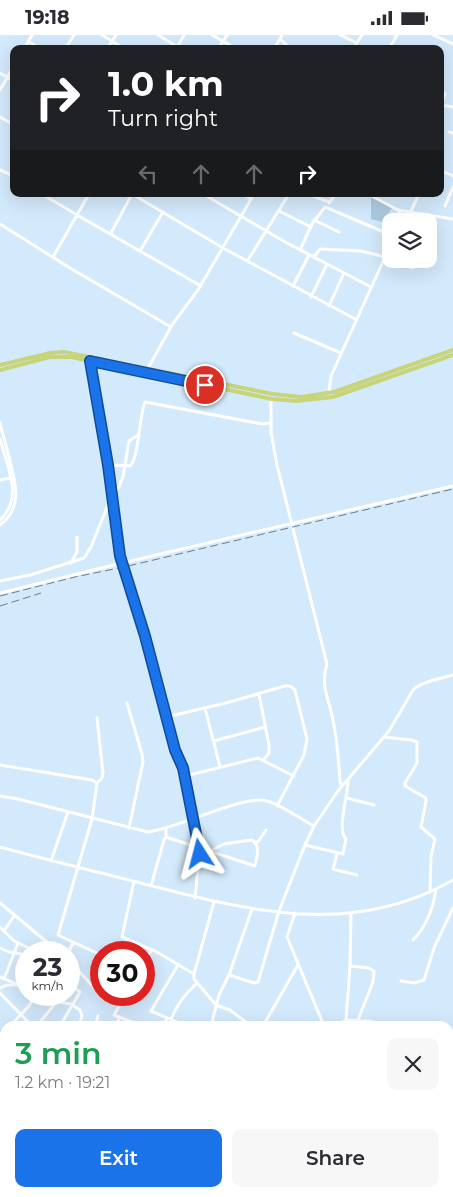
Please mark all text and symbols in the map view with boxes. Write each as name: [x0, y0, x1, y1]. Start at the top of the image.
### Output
text: 19:18: [25, 6, 70, 29]
text: 1.0 km: [108, 62, 224, 105]
icon: right: [25, 65, 90, 130]
text: Turn right: [108, 105, 218, 132]
icon: left: [134, 160, 162, 188]
icon: ahead: [187, 160, 215, 188]
icon: ahead: [240, 160, 268, 188]
icon: right: [293, 160, 321, 188]
map controls: [382, 213, 437, 268]
button: layers: [382, 213, 437, 268]
pin: [184, 364, 226, 406]
icon: arrive: [191, 371, 219, 399]
position arrow: [173, 827, 225, 879]
speed limit sign: 30: [90, 941, 155, 1006]
text: 23: [33, 952, 62, 982]
text: km/h: [31, 978, 64, 993]
text: 3 min: [15, 1035, 102, 1072]
button: close: [387, 1038, 439, 1090]
text: 1.2 km · 19:21: [15, 1073, 110, 1092]
button: Exit: [15, 1129, 222, 1187]
button: Share: [232, 1129, 439, 1187]

